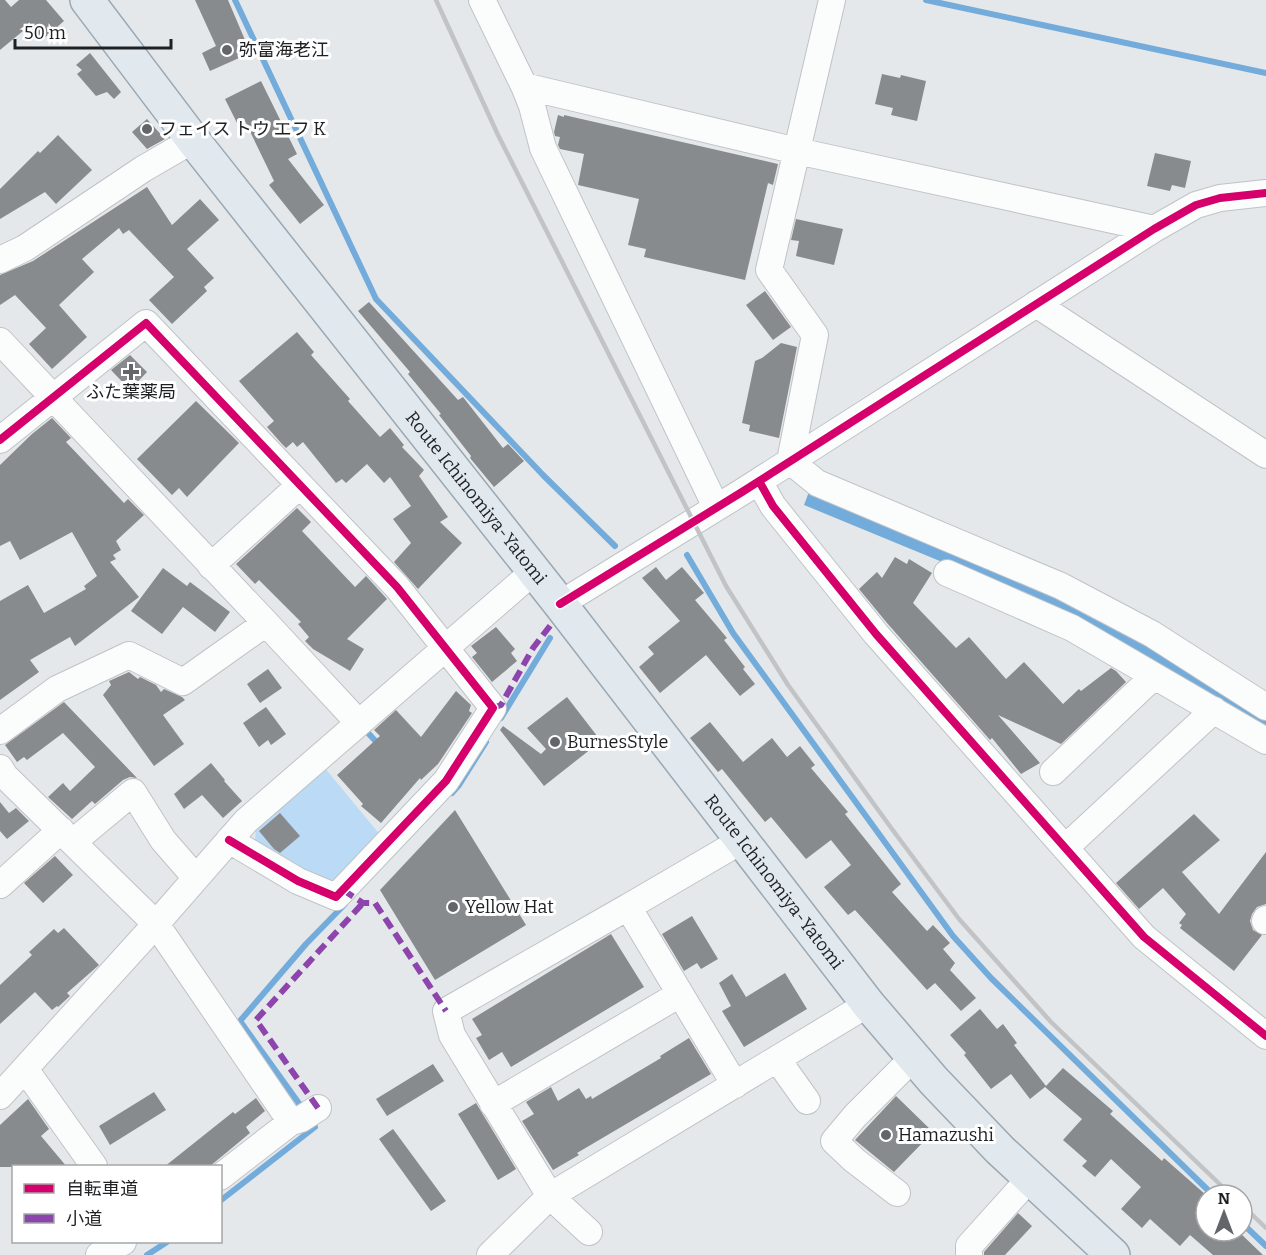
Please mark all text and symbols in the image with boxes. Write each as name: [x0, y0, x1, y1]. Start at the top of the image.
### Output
scale bar: [15, 12, 171, 50]
text: 50 m: [24, 22, 66, 44]
place label: 弥富海老江: [239, 39, 329, 61]
marker: 弥富海老江: [220, 43, 234, 57]
place label: フェイス トウ エフ K: [159, 118, 326, 140]
marker: フェイス トウ エフ K: [140, 122, 154, 136]
marker: ふた葉薬局: [124, 365, 138, 379]
place label: ふた葉薬局: [86, 381, 176, 403]
street label: Route Ichinomiya-Yatomi: [401, 407, 551, 589]
place label: BurnesStyle: [567, 731, 668, 753]
marker: BurnesStyle: [548, 735, 562, 749]
street label: Route Ichinomiya-Yatomi: [700, 790, 848, 974]
place label: Yellow Hat: [465, 896, 554, 918]
marker: Yellow Hat: [446, 900, 460, 914]
place label: Hamazushi: [898, 1124, 994, 1146]
marker: Hamazushi: [879, 1128, 893, 1142]
legend: [12, 1165, 222, 1243]
text: 自転車道: [66, 1178, 138, 1200]
north arrow: [1194, 1183, 1254, 1243]
text: N: [1218, 1189, 1230, 1208]
text: 小道: [66, 1208, 102, 1230]

